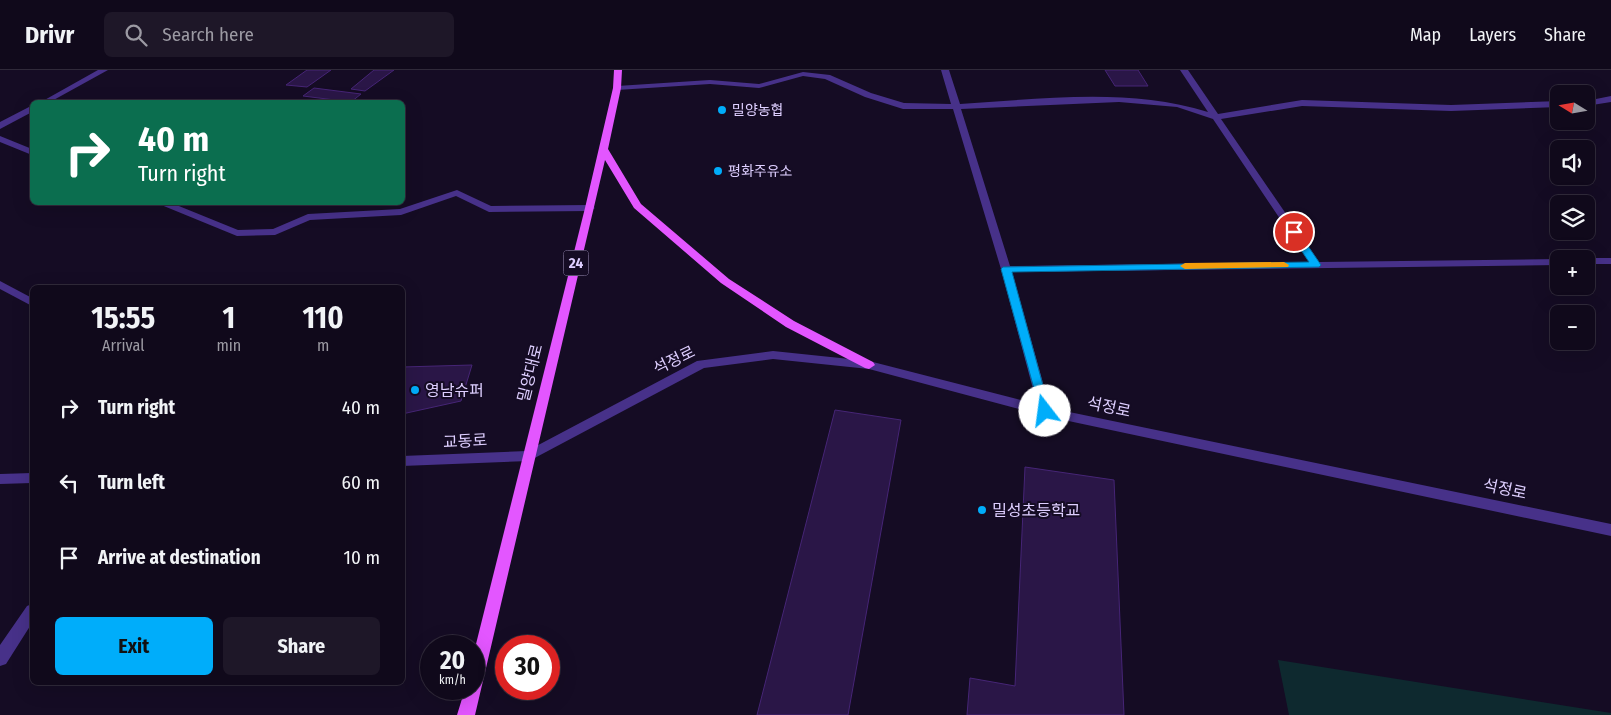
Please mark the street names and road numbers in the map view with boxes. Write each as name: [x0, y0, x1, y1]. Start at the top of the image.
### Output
road number: 24: [564, 250, 588, 276]
street label: 밀양대로: [514, 342, 546, 404]
street label: 석정로: [650, 342, 698, 378]
street label: 석정로: [1085, 393, 1133, 421]
street label: 교동로: [442, 430, 488, 452]
street label: 석정로: [1481, 475, 1529, 503]

